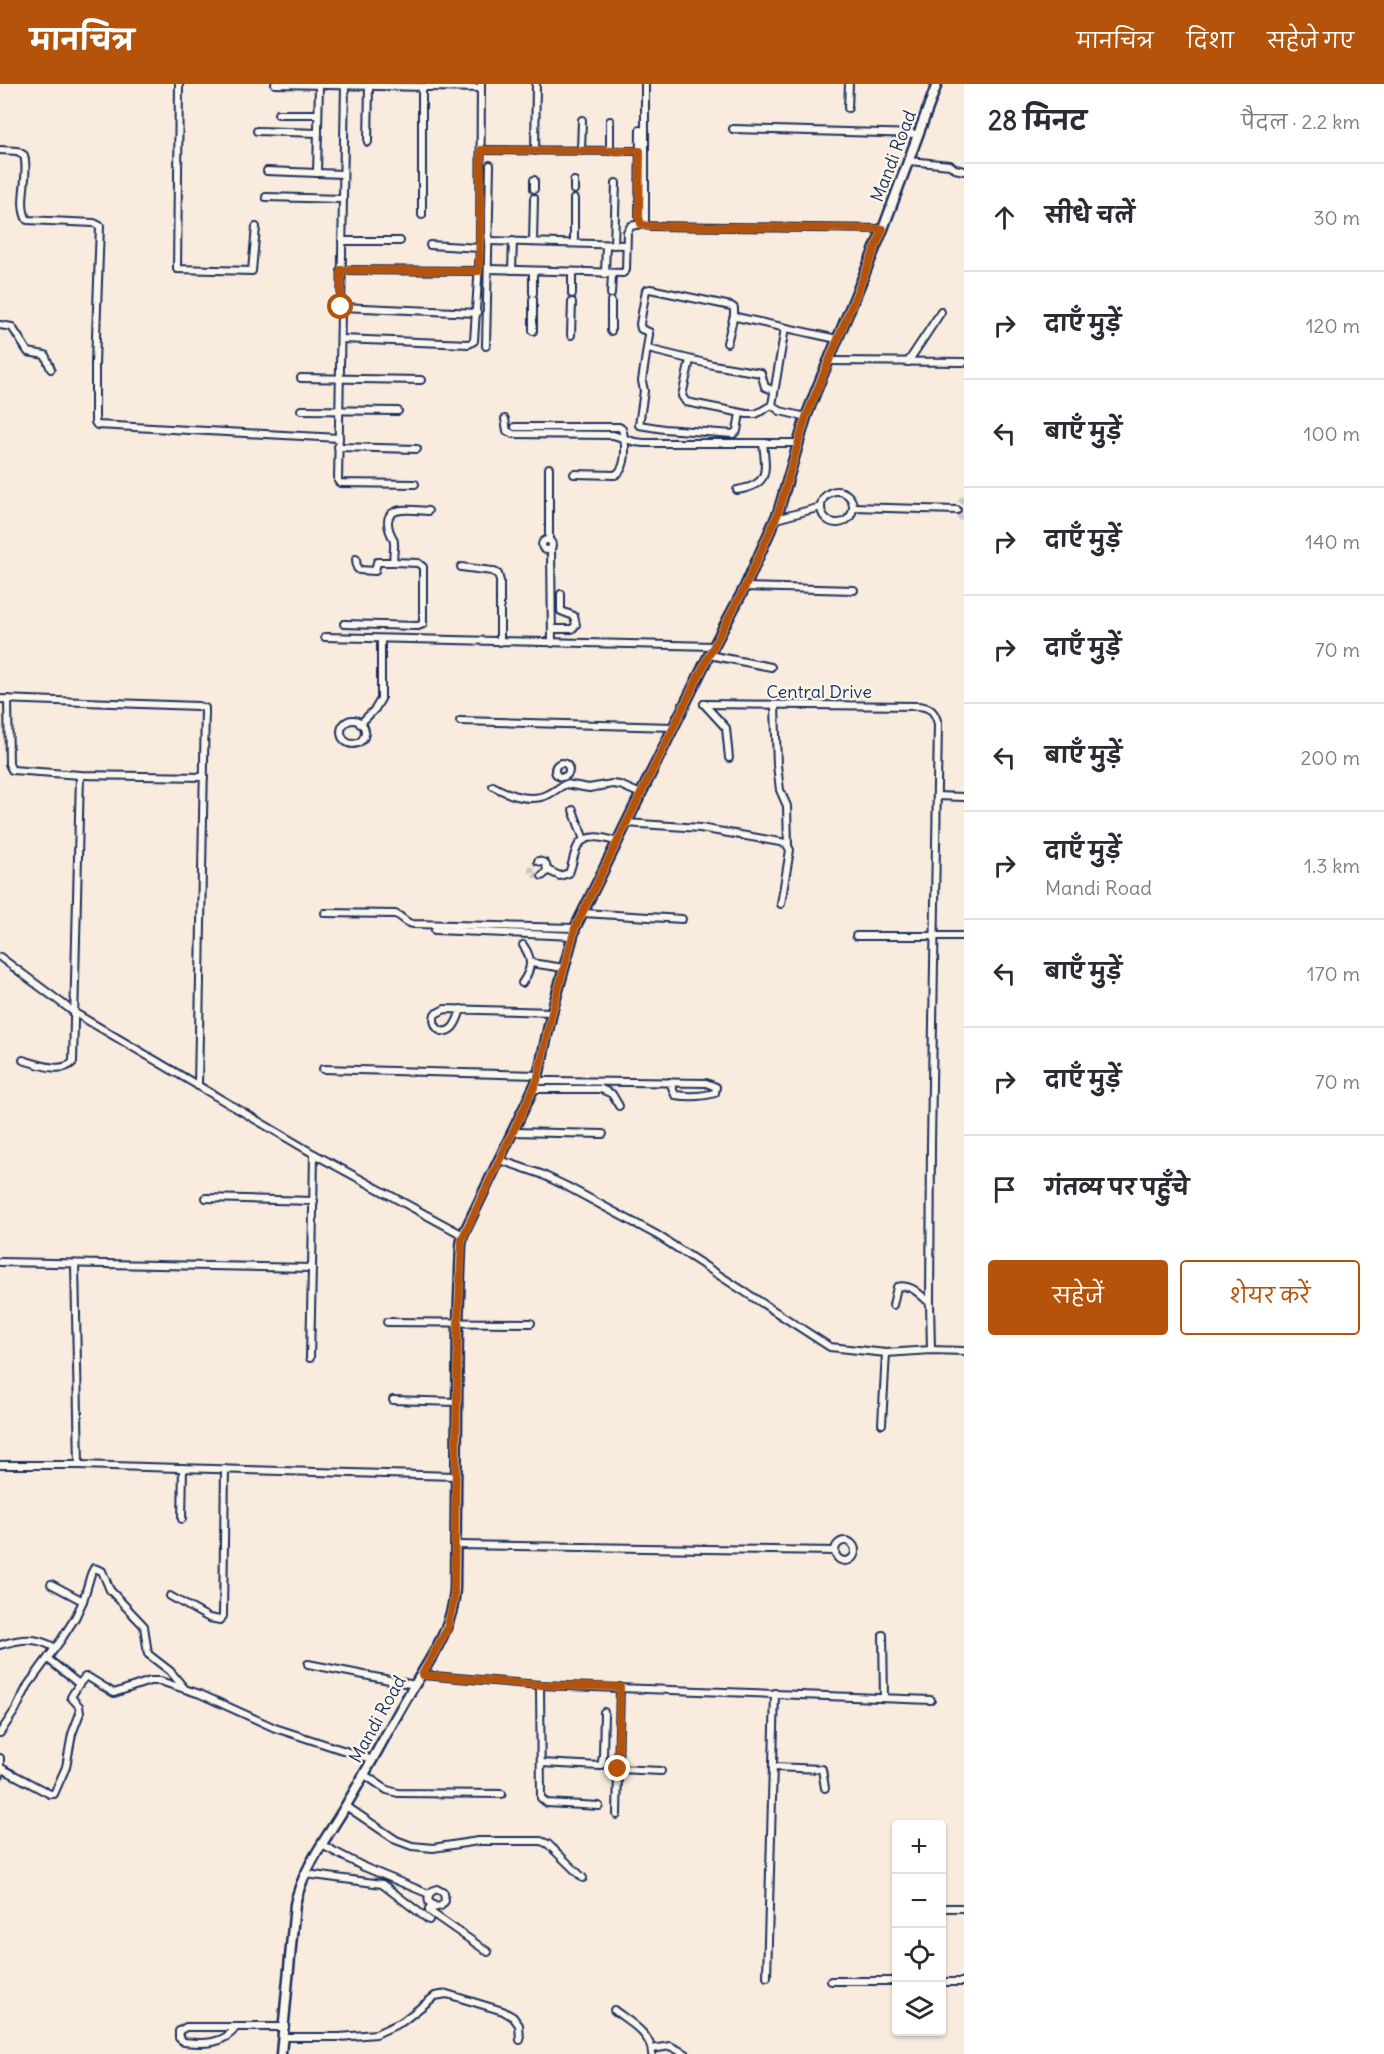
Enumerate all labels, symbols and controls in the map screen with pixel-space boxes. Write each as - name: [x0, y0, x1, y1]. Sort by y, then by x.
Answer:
- text: मानचित्र: [30, 22, 134, 58]
- text: मानचित्र: [1076, 27, 1154, 54]
- text: दिशा: [1187, 27, 1234, 54]
- text: सहेजे गए: [1267, 27, 1354, 54]
- text: 28 मिनट: [988, 104, 1087, 137]
- street label: Mandi Road: [865, 107, 921, 205]
- text: पैदल · 2.2 km: [1241, 109, 1360, 134]
- icon: ahead: [988, 201, 1021, 234]
- text: सीधे चलें: [1045, 201, 1135, 229]
- text: 30 m: [1313, 205, 1360, 230]
- route start: [327, 293, 353, 319]
- icon: right: [988, 309, 1021, 342]
- text: दाएँ मुड़ें: [1045, 309, 1121, 337]
- text: 120 m: [1306, 313, 1360, 338]
- icon: left: [988, 417, 1021, 450]
- text: बाएँ मुड़ें: [1045, 417, 1122, 445]
- text: 100 m: [1303, 421, 1360, 446]
- icon: right: [988, 525, 1021, 558]
- text: दाएँ मुड़ें: [1045, 525, 1121, 553]
- text: 140 m: [1305, 529, 1360, 554]
- icon: right: [988, 633, 1021, 666]
- text: दाएँ मुड़ें: [1045, 633, 1121, 661]
- text: 70 m: [1315, 637, 1360, 662]
- street label: Central Drive: [766, 680, 872, 703]
- icon: left: [988, 741, 1021, 774]
- text: बाएँ मुड़ें: [1045, 741, 1122, 769]
- text: 200 m: [1300, 745, 1360, 770]
- text: दाएँ मुड़ें: [1045, 836, 1121, 864]
- icon: right: [988, 849, 1021, 882]
- text: 1.3 km: [1304, 853, 1360, 878]
- text: Mandi Road: [1045, 875, 1152, 900]
- icon: left: [988, 957, 1021, 990]
- text: बाएँ मुड़ें: [1045, 957, 1122, 985]
- text: 170 m: [1307, 961, 1360, 986]
- icon: right: [988, 1065, 1021, 1098]
- text: दाएँ मुड़ें: [1045, 1065, 1121, 1093]
- text: 70 m: [1315, 1069, 1360, 1094]
- icon: arrive: [988, 1173, 1021, 1206]
- text: गंतव्य पर पहुँचे: [1045, 1173, 1189, 1201]
- button: सहेजें: [988, 1260, 1168, 1335]
- button: शेयर करें: [1180, 1260, 1360, 1335]
- street label: Mandi Road: [344, 1671, 411, 1767]
- route end: [604, 1755, 630, 1781]
- map controls: [892, 1820, 946, 2036]
- button: +: [892, 1820, 946, 1874]
- button: −: [892, 1874, 946, 1928]
- button: locate: [892, 1928, 946, 1982]
- button: layers: [892, 1982, 946, 2036]

